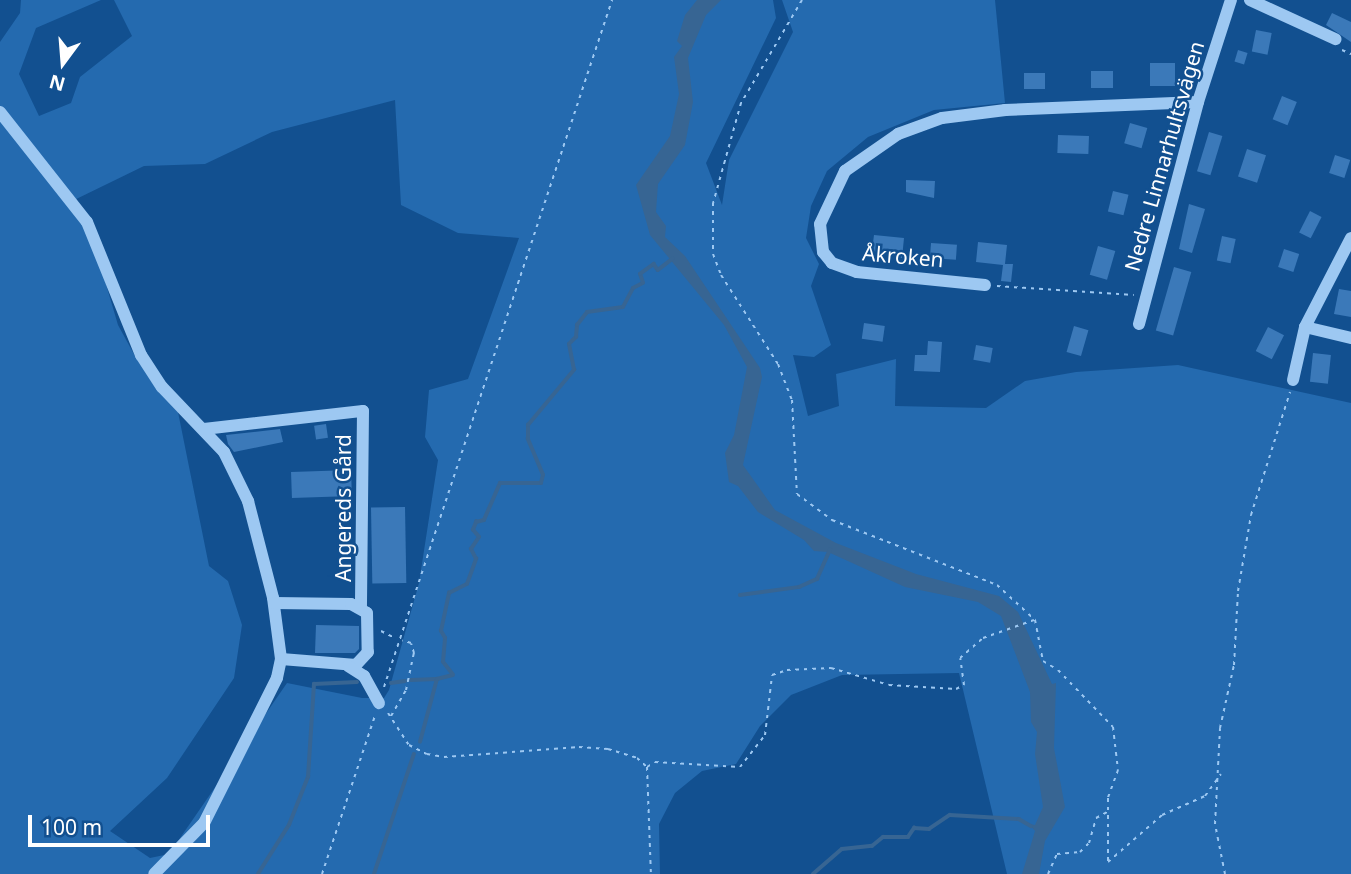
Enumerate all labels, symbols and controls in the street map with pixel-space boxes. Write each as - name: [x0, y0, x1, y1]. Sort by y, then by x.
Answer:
- north arrow: [28, 28, 98, 98]
- street label: Nedre Linnarhultsvägen: [1119, 38, 1209, 274]
- text: N: [46, 69, 68, 98]
- street label: Åkroken: [861, 240, 945, 272]
- street label: Angereds Gård: [330, 434, 356, 582]
- scale bar: [32, 800, 214, 844]
- text: 100 m: [41, 813, 102, 841]

